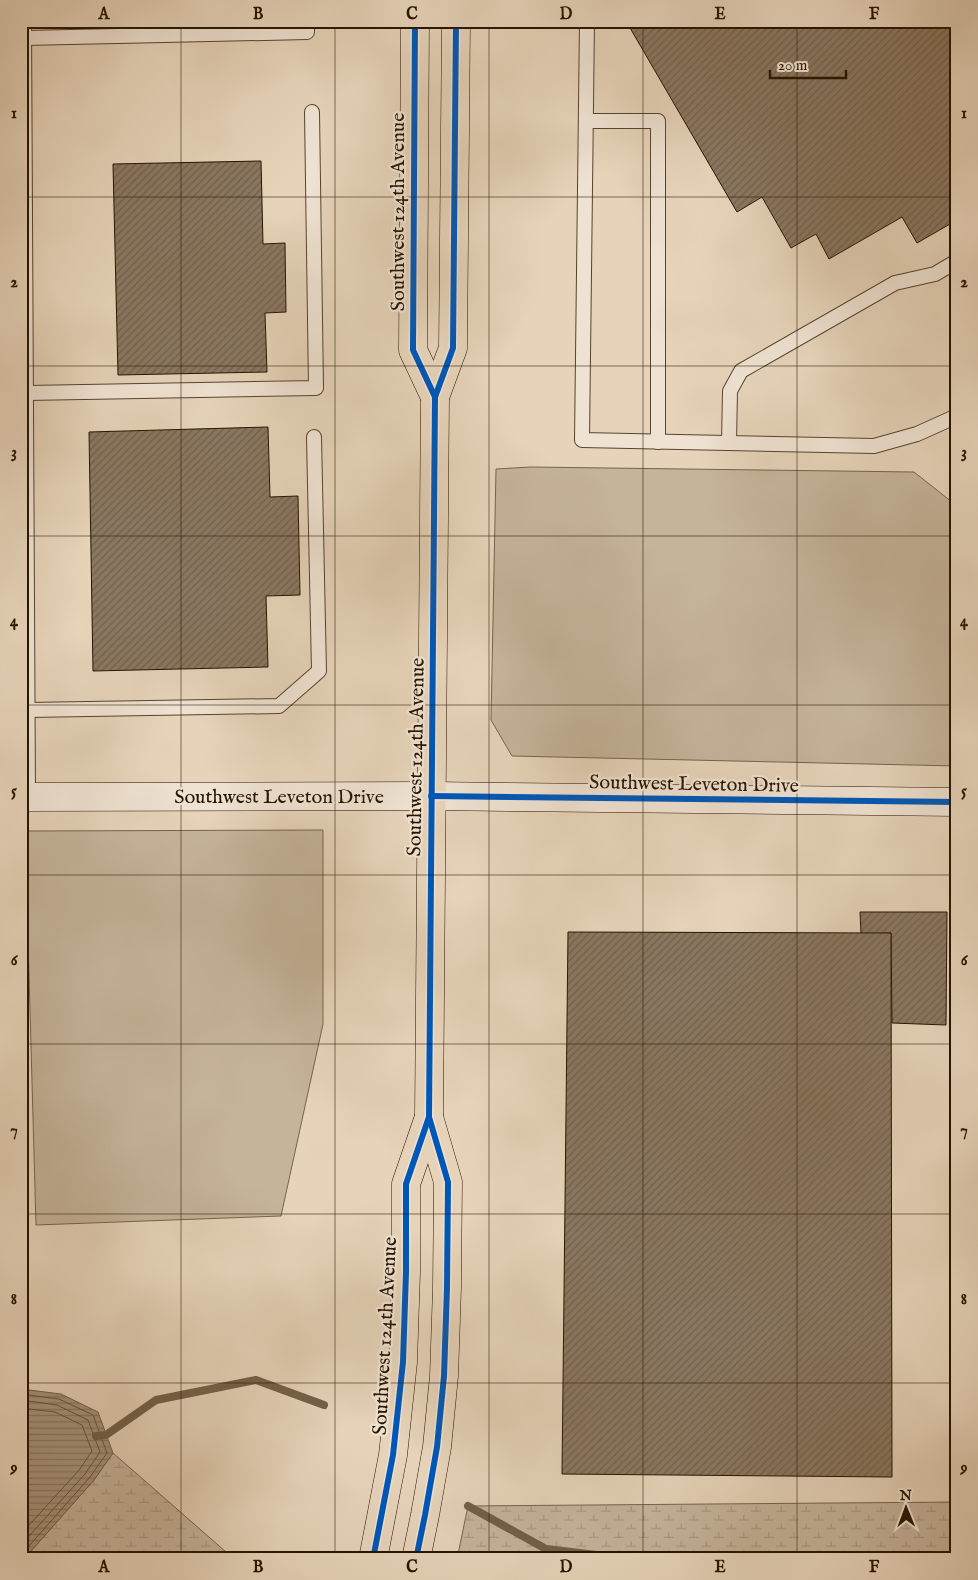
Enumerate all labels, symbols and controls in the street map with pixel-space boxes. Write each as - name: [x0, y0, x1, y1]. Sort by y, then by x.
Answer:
- text: A: [98, 5, 111, 25]
- text: B: [253, 5, 264, 25]
- text: C: [406, 5, 418, 25]
- text: D: [560, 5, 573, 25]
- text: E: [714, 5, 726, 25]
- text: F: [869, 5, 880, 25]
- scale bar: [770, 48, 847, 80]
- text: 20 m: [778, 56, 808, 75]
- text: 1: [11, 104, 17, 124]
- text: 1: [961, 104, 967, 124]
- street label: Southwest 124th Avenue: [386, 113, 411, 311]
- text: 2: [10, 273, 18, 293]
- text: 2: [960, 273, 968, 293]
- text: 3: [11, 443, 17, 463]
- text: 3: [961, 443, 967, 463]
- text: 4: [10, 612, 19, 632]
- text: 4: [960, 612, 969, 632]
- street label: Southwest 124th Avenue: [402, 657, 431, 857]
- street label: Southwest Leveton Drive: [589, 770, 799, 799]
- text: 5: [11, 782, 17, 802]
- text: 5: [961, 782, 967, 802]
- street label: Southwest Leveton Drive: [174, 785, 384, 810]
- text: 6: [11, 951, 19, 971]
- text: 6: [961, 951, 969, 971]
- text: 7: [10, 1121, 18, 1141]
- text: 7: [960, 1121, 968, 1141]
- street label: Southwest 124th Avenue: [368, 1236, 403, 1436]
- text: 8: [11, 1290, 17, 1310]
- text: 8: [961, 1290, 967, 1310]
- text: 9: [10, 1459, 18, 1479]
- text: 9: [960, 1459, 968, 1479]
- north arrow: [880, 1482, 930, 1532]
- text: N: [899, 1487, 912, 1505]
- text: A: [98, 1558, 111, 1578]
- text: B: [253, 1558, 264, 1578]
- text: C: [406, 1558, 418, 1578]
- text: D: [560, 1558, 573, 1578]
- text: E: [714, 1558, 726, 1578]
- text: F: [869, 1558, 880, 1578]

